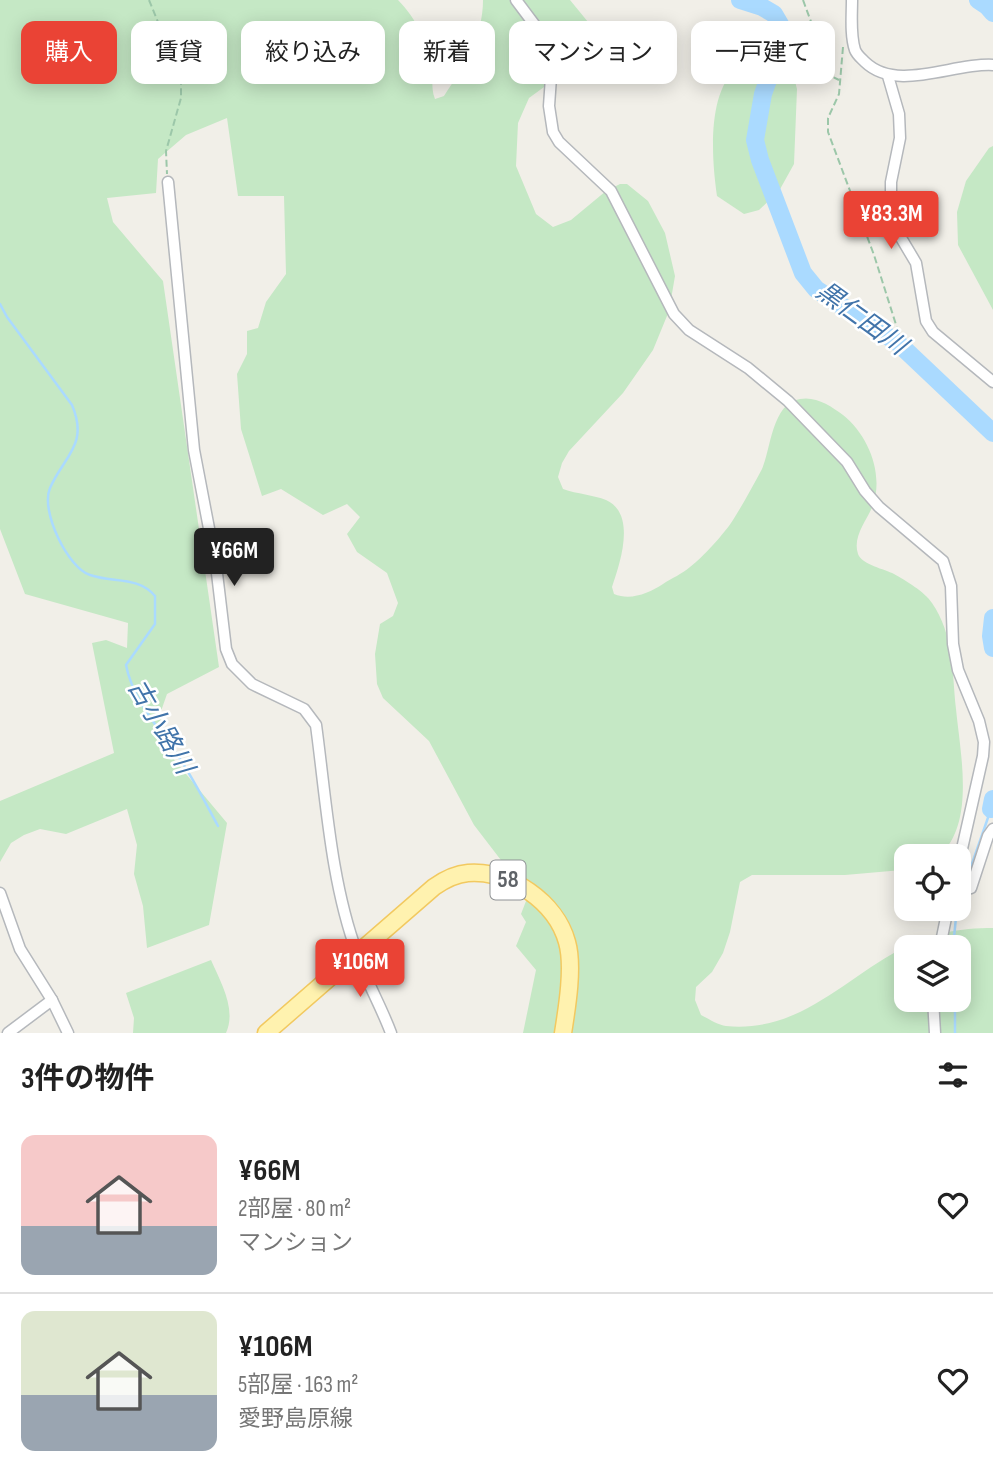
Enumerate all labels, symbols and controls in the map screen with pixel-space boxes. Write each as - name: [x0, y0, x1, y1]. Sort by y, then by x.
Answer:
- chip: 購入: [21, 21, 117, 84]
- chip: 賃貸: [131, 21, 227, 84]
- chip: 絞り込み: [241, 21, 385, 84]
- chip: 新着: [399, 21, 495, 84]
- chip: マンション: [509, 21, 677, 84]
- chip: 一戸建て: [691, 21, 835, 84]
- pin: ¥83.3M: [834, 191, 948, 251]
- text: ¥83.3M: [859, 200, 923, 228]
- water label: 黒仁田川: [810, 276, 915, 364]
- pin: ¥66M: [193, 528, 275, 588]
- text: ¥66M: [210, 537, 258, 565]
- water label: 古小路川: [121, 674, 201, 782]
- map controls: [894, 844, 971, 1012]
- button: locate: [894, 844, 971, 921]
- road number: 58: [490, 860, 526, 900]
- button: layers: [894, 935, 971, 1012]
- pin: ¥106M: [311, 940, 409, 999]
- text: ¥106M: [331, 948, 389, 976]
- icon: filters: [934, 1056, 972, 1094]
- text: 3件の物件: [21, 1061, 154, 1097]
- text: ¥66M: [238, 1153, 301, 1189]
- icon: home: [77, 1163, 161, 1247]
- icon: heart: [934, 1186, 972, 1224]
- text: 2部屋 · 80 m²: [238, 1195, 351, 1223]
- text: マンション: [238, 1229, 353, 1257]
- text: ¥106M: [238, 1329, 313, 1365]
- icon: home: [77, 1339, 161, 1423]
- icon: heart: [934, 1362, 972, 1400]
- text: 5部屋 · 163 m²: [238, 1371, 358, 1399]
- text: 愛野島原線: [238, 1405, 353, 1433]

